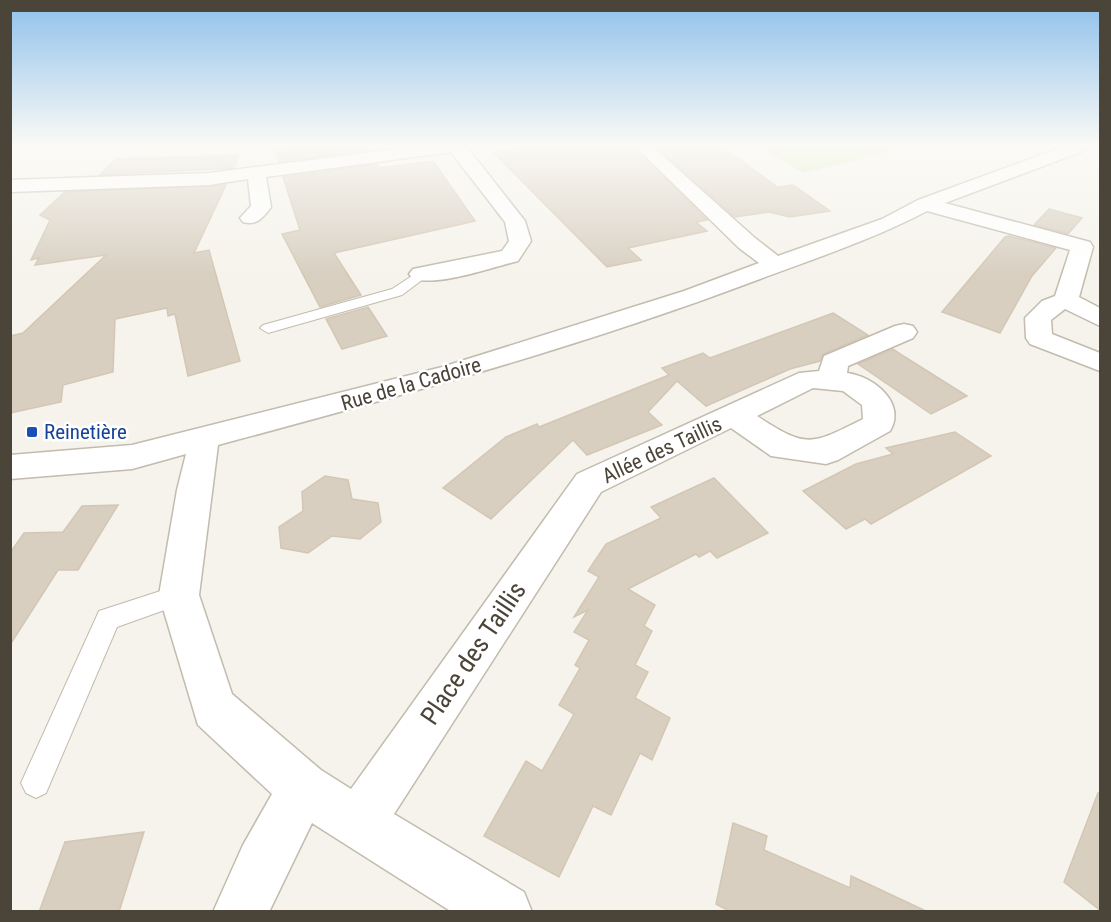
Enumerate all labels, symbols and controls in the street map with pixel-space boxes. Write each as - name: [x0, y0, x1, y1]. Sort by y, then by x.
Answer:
- street label: Rue de la Cadoire: [338, 353, 484, 415]
- street label: Allée des Taillis: [598, 412, 726, 488]
- place label: Reinetière: [44, 420, 127, 444]
- marker: Reinetière: [25, 425, 39, 439]
- street label: Place des Taillis: [414, 576, 532, 730]

